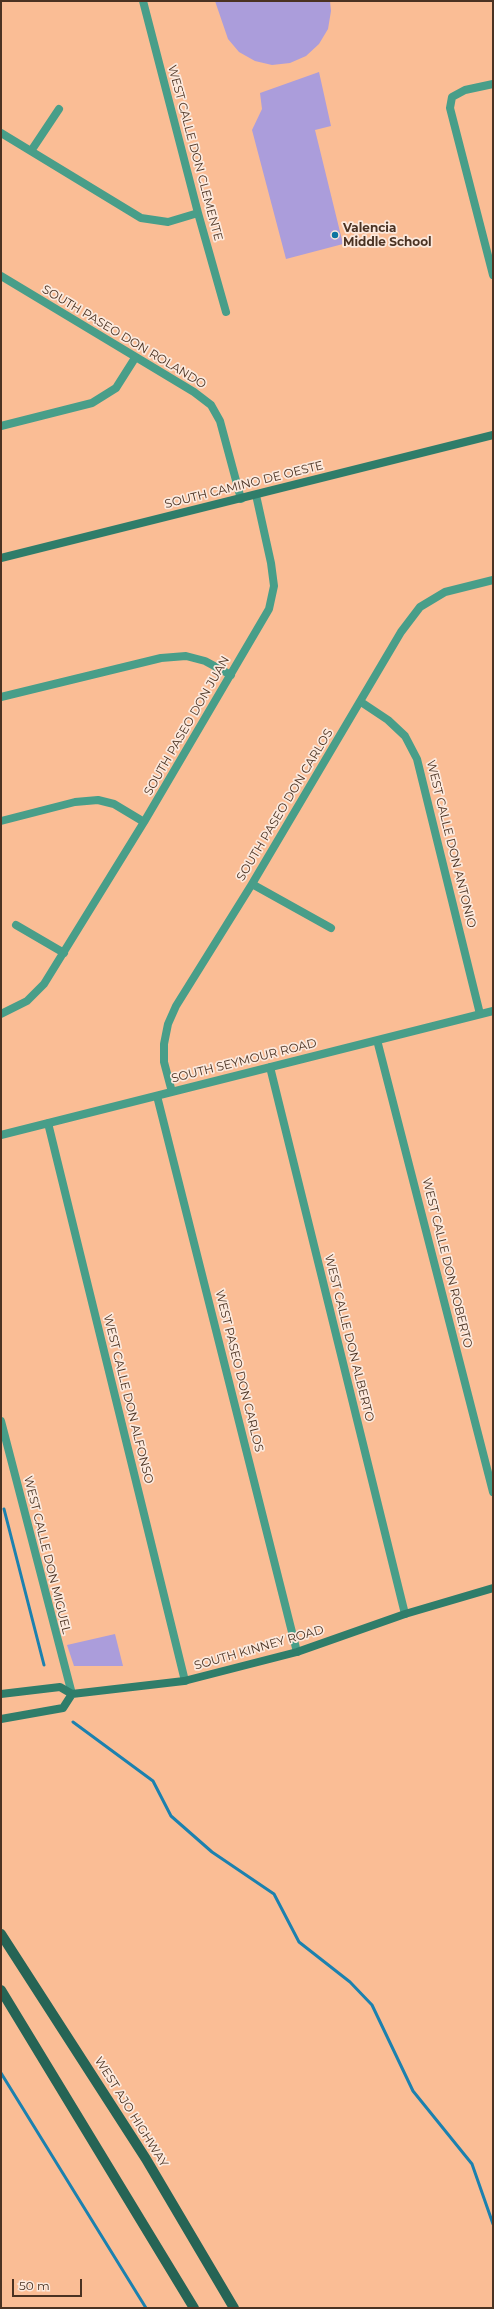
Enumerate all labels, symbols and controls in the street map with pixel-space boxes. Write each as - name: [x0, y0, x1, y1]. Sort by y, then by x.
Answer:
- street label: WEST CALLE DON CLEMENTE: [165, 64, 225, 242]
- place label: Valencia Middle School: [343, 221, 432, 249]
- marker: Valencia Middle School: [330, 230, 340, 240]
- street label: SOUTH PASEO DON ROLANDO: [39, 282, 209, 392]
- street label: SOUTH CAMINO DE OESTE: [163, 458, 325, 512]
- street label: SOUTH PASEO DON JUAN: [141, 654, 233, 798]
- street label: SOUTH PASEO DON CARLOS: [234, 726, 336, 884]
- street label: WEST CALLE DON ANTONIO: [423, 759, 479, 929]
- street label: SOUTH SEYMOUR ROAD: [170, 1036, 318, 1086]
- street label: WEST CALLE DON ROBERTO: [419, 1176, 475, 1350]
- street label: WEST CALLE DON ALBERTO: [321, 1253, 377, 1423]
- street label: WEST PASEO DON CARLOS: [212, 1288, 266, 1454]
- street label: WEST CALLE DON ALFONSO: [100, 1313, 156, 1485]
- street label: WEST CALLE DON MIGUEL: [20, 1474, 74, 1636]
- street label: SOUTH KINNEY ROAD: [193, 1623, 325, 1673]
- street label: WEST AJO HIGHWAY: [91, 2054, 171, 2170]
- scale bar: [14, 2271, 84, 2297]
- text: 50 m: [19, 2278, 50, 2293]

